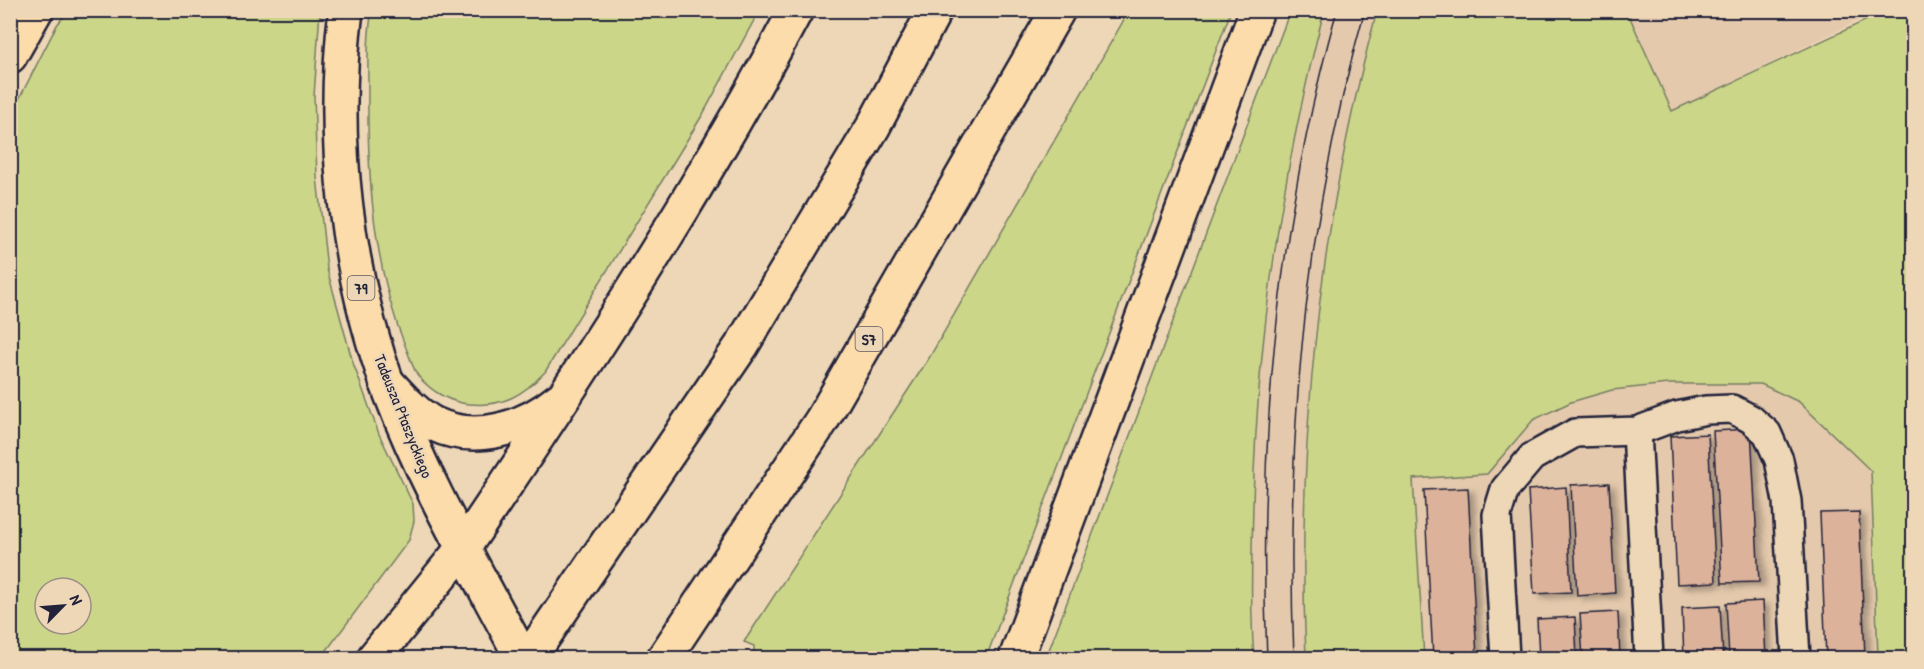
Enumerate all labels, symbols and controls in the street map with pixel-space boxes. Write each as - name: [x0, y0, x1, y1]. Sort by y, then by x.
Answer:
- road number: 79: [348, 276, 374, 300]
- road number: S7: [856, 327, 882, 351]
- street label: Tadeusza Ptaszyckiego: [369, 351, 439, 482]
- north arrow: [33, 576, 93, 636]
- text: N: [65, 591, 89, 609]

